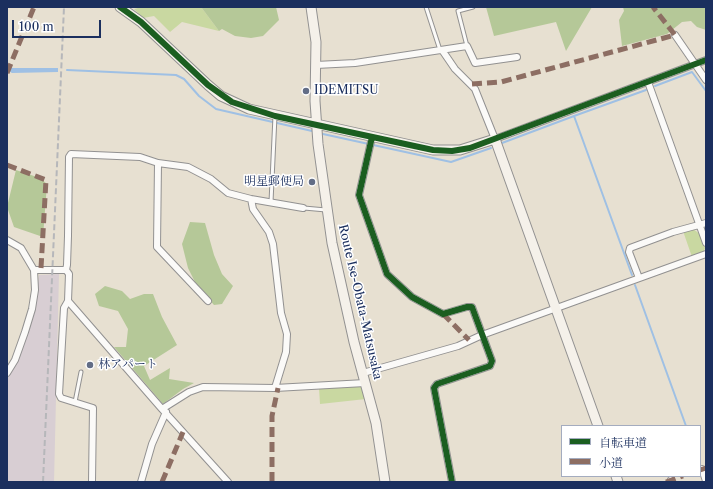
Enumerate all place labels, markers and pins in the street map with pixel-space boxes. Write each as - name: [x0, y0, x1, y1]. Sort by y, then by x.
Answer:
- place label: IDEMITSU: [314, 84, 378, 98]
- marker: IDEMITSU: [301, 86, 311, 96]
- place label: 明星郵便局: [244, 175, 304, 189]
- marker: 明星郵便局: [307, 177, 317, 187]
- place label: 林アパート: [98, 358, 158, 372]
- marker: 林アパート: [85, 360, 95, 370]

